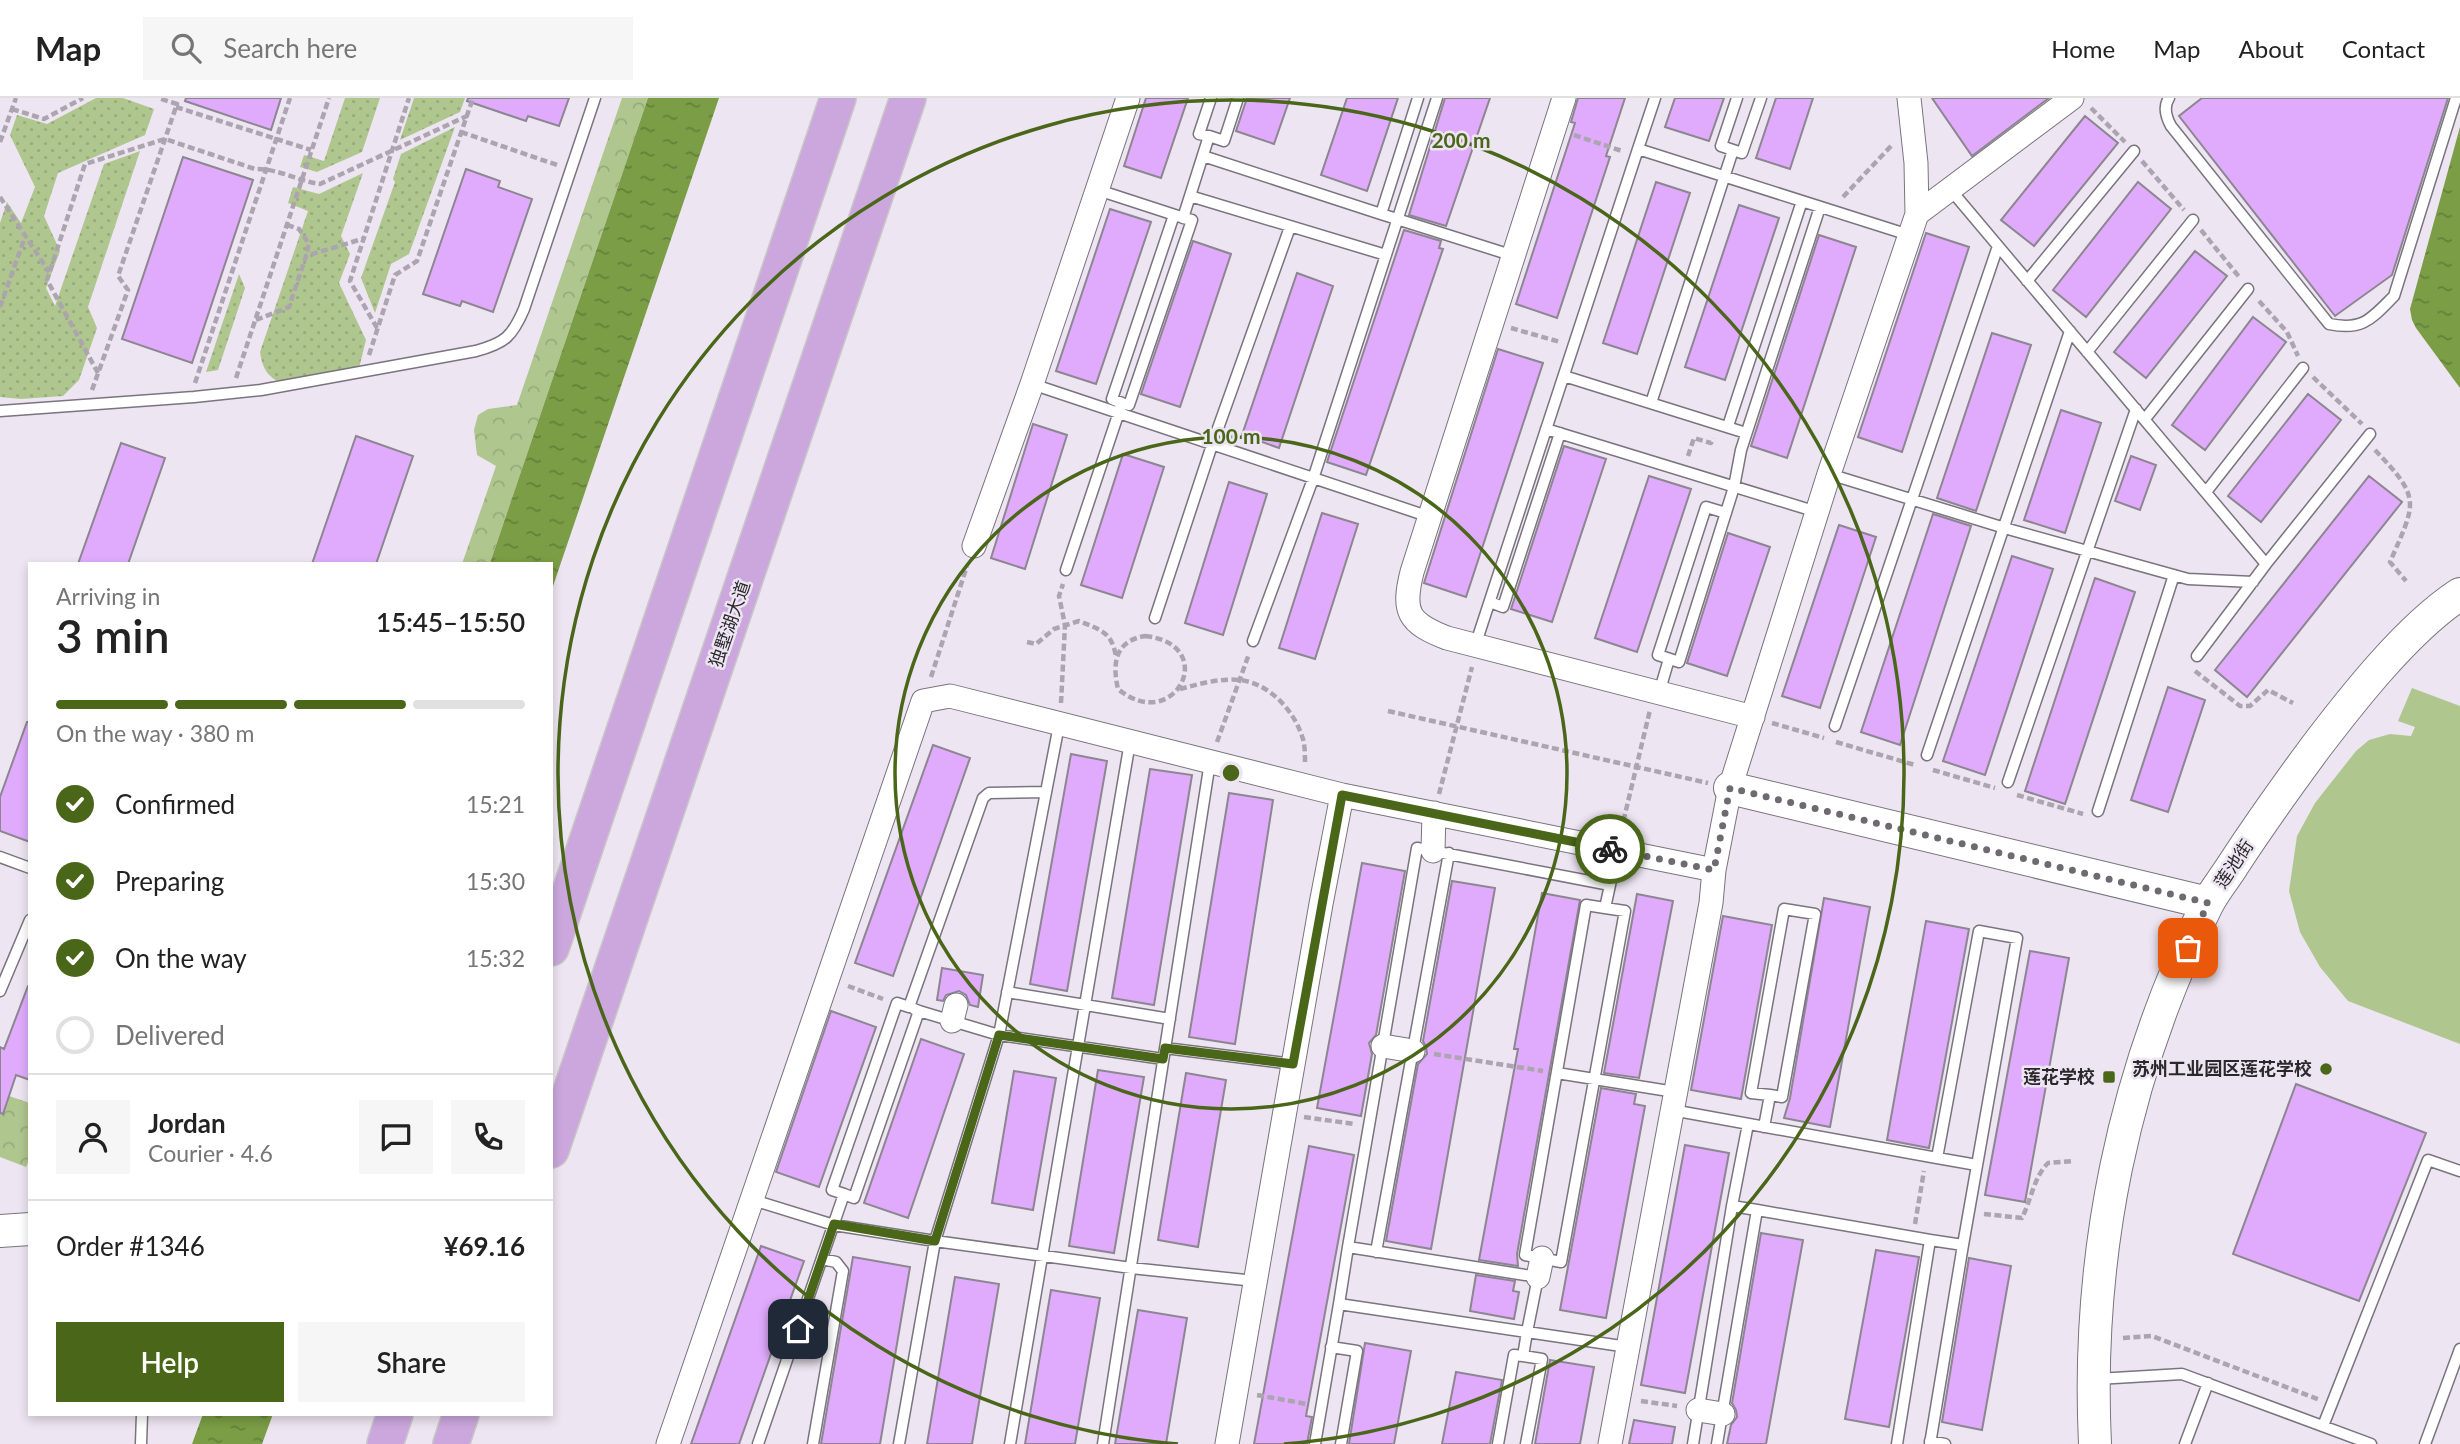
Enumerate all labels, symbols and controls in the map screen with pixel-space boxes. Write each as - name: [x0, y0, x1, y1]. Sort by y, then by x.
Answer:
- search box: [143, 17, 633, 80]
- text: Map: [35, 28, 101, 68]
- icon: search: [167, 29, 205, 67]
- text: Search here: [223, 32, 357, 64]
- text: Home: [2051, 34, 2115, 63]
- text: Map: [2153, 34, 2201, 63]
- text: About: [2239, 34, 2304, 63]
- text: Contact: [2342, 34, 2425, 63]
- text: 200 m: [1431, 127, 1491, 152]
- text: 100 m: [1201, 423, 1261, 448]
- street label: 独墅湖大道: [704, 578, 754, 670]
- text: Arriving in: [56, 582, 160, 610]
- text: 15:45–15:50: [376, 606, 525, 638]
- text: 3 min: [56, 608, 170, 663]
- text: On the way · 380 m: [56, 719, 255, 747]
- centre of rings: [1219, 761, 1243, 785]
- icon: check: [56, 785, 94, 823]
- text: Confirmed: [115, 788, 235, 820]
- text: 15:21: [466, 790, 525, 818]
- courier: [1575, 814, 1645, 884]
- icon: bike: [1591, 830, 1629, 868]
- street label: 莲池街: [2209, 835, 2257, 892]
- icon: check: [56, 862, 94, 900]
- text: Preparing: [115, 865, 224, 897]
- text: 15:30: [466, 867, 525, 895]
- pin: [2158, 918, 2218, 978]
- icon: bag: [2169, 929, 2207, 967]
- icon: check: [56, 939, 94, 977]
- text: On the way: [115, 942, 247, 974]
- text: 15:32: [466, 944, 525, 972]
- text: Delivered: [115, 1019, 225, 1051]
- place label: 苏州工业园区莲花学校: [2132, 1057, 2312, 1079]
- marker: 苏州工业园区莲花学校: [2318, 1061, 2334, 1077]
- place label: 莲花学校: [2023, 1065, 2095, 1087]
- marker: 莲花学校: [2101, 1069, 2117, 1085]
- button: person: [56, 1100, 130, 1174]
- button: chat: [359, 1100, 433, 1174]
- button: phone: [451, 1100, 525, 1174]
- text: Jordan: [148, 1107, 226, 1139]
- text: Courier · 4.6: [148, 1139, 273, 1167]
- text: Order #1346: [56, 1230, 205, 1262]
- text: ¥69.16: [443, 1230, 525, 1262]
- pin: [768, 1299, 828, 1359]
- icon: home: [779, 1310, 817, 1348]
- button: Help: [56, 1322, 284, 1402]
- button: Share: [298, 1322, 525, 1402]

